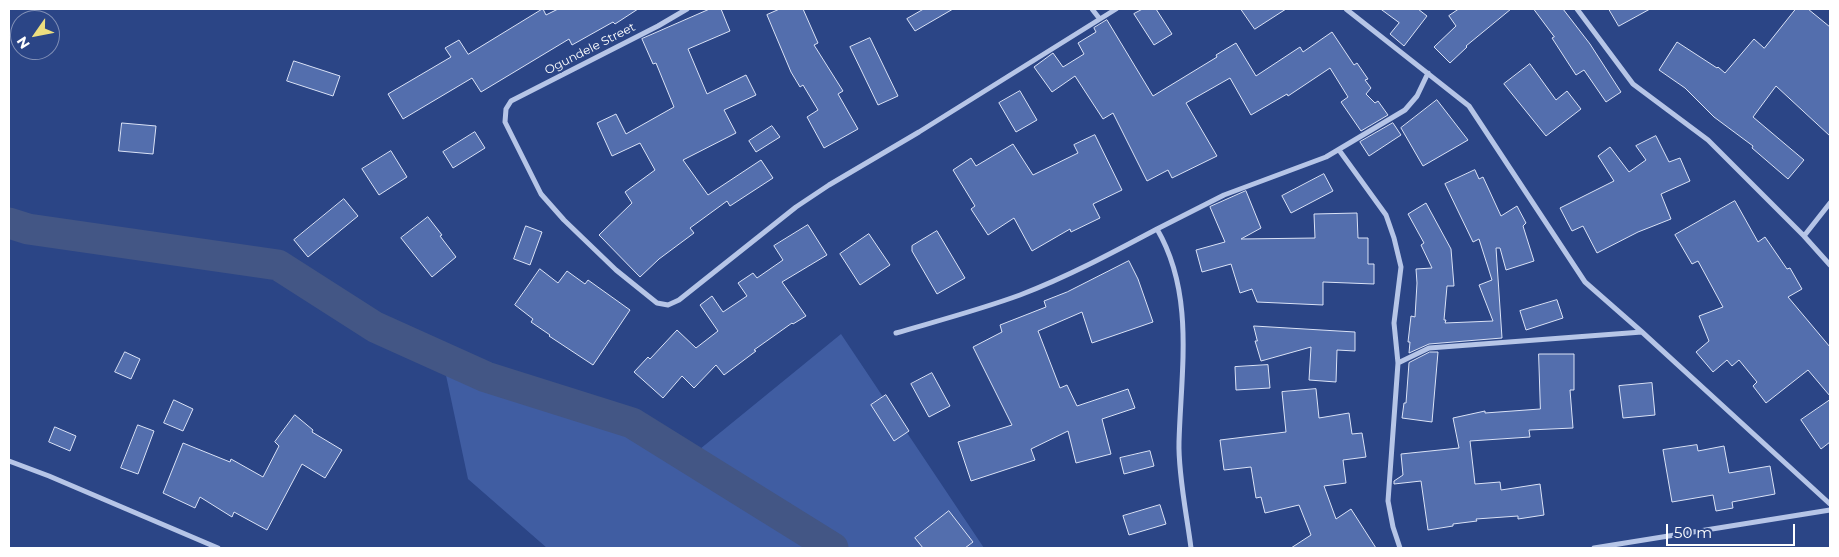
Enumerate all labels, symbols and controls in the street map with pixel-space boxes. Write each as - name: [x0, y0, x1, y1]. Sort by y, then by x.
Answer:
- north arrow: [10, 10, 60, 60]
- street label: Ogundele Street: [542, 20, 638, 78]
- text: N: [13, 33, 34, 52]
- scale bar: [1669, 514, 1798, 546]
- text: 50 m: [1674, 523, 1712, 542]

